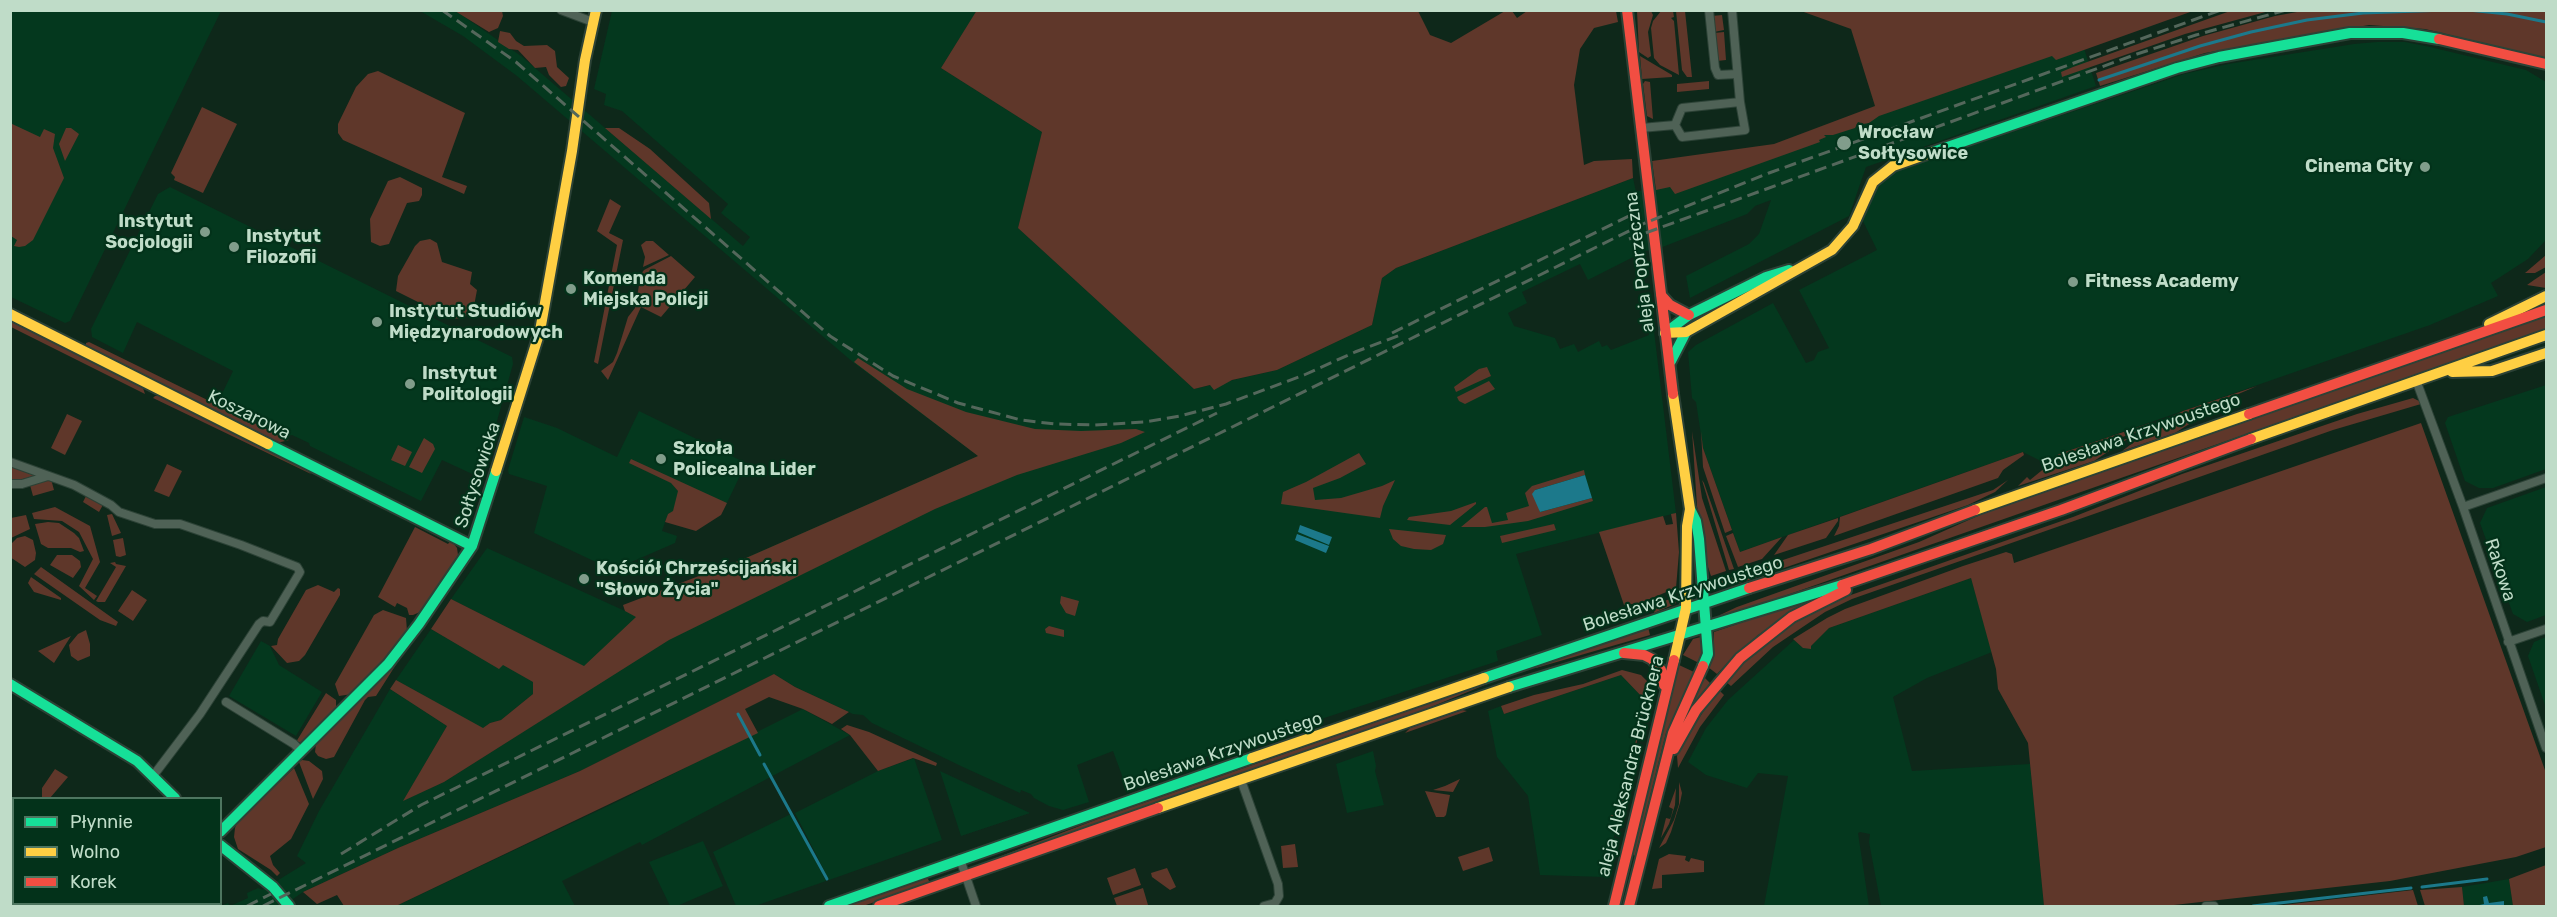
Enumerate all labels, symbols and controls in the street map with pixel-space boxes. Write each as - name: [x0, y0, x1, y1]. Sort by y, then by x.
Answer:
- place label: Wrocław Sołtysowice: [1858, 122, 1968, 164]
- marker: Wrocław Sołtysowice: [1835, 134, 1853, 152]
- place label: Cinema City: [2305, 156, 2413, 178]
- marker: Cinema City: [2418, 160, 2432, 174]
- street label: aleja Poprzeczna: [1621, 190, 1659, 334]
- place label: Instytut Socjologii: [105, 211, 193, 254]
- marker: Instytut Socjologii: [198, 225, 212, 239]
- place label: Instytut Filozofii: [246, 226, 321, 268]
- marker: Instytut Filozofii: [227, 240, 241, 254]
- place label: Komenda Miejska Policji: [583, 268, 709, 310]
- place label: Fitness Academy: [2085, 271, 2239, 293]
- marker: Fitness Academy: [2066, 275, 2080, 289]
- marker: Komenda Miejska Policji: [564, 282, 578, 296]
- place label: Instytut Studiów Międzynarodowych: [389, 301, 563, 344]
- marker: Instytut Studiów Międzynarodowych: [370, 315, 384, 329]
- place label: Instytut Politologii: [422, 363, 513, 406]
- marker: Instytut Politologii: [403, 377, 417, 391]
- street label: Koszarowa: [204, 386, 294, 444]
- street label: Bolesława Krzywoustego: [2039, 389, 2243, 477]
- street label: Sołtysowicka: [451, 419, 505, 531]
- place label: Szkoła Policealna Lider: [673, 438, 816, 480]
- marker: Szkoła Policealna Lider: [654, 452, 668, 466]
- street label: Rakowa: [2480, 536, 2520, 604]
- street label: Bolesława Krzywoustego: [1580, 551, 1786, 637]
- place label: Kościół Chrześcijański "Słowo Życia": [596, 558, 797, 600]
- marker: Kościół Chrześcijański "Słowo Życia": [577, 572, 591, 586]
- street label: aleja Aleksandra Brücknera: [1593, 653, 1669, 879]
- street label: Bolesława Krzywoustego: [1121, 708, 1325, 796]
- legend: [12, 797, 222, 905]
- text: Płynnie: [70, 811, 133, 833]
- text: Wolno: [70, 841, 120, 863]
- text: Korek: [70, 871, 117, 893]

